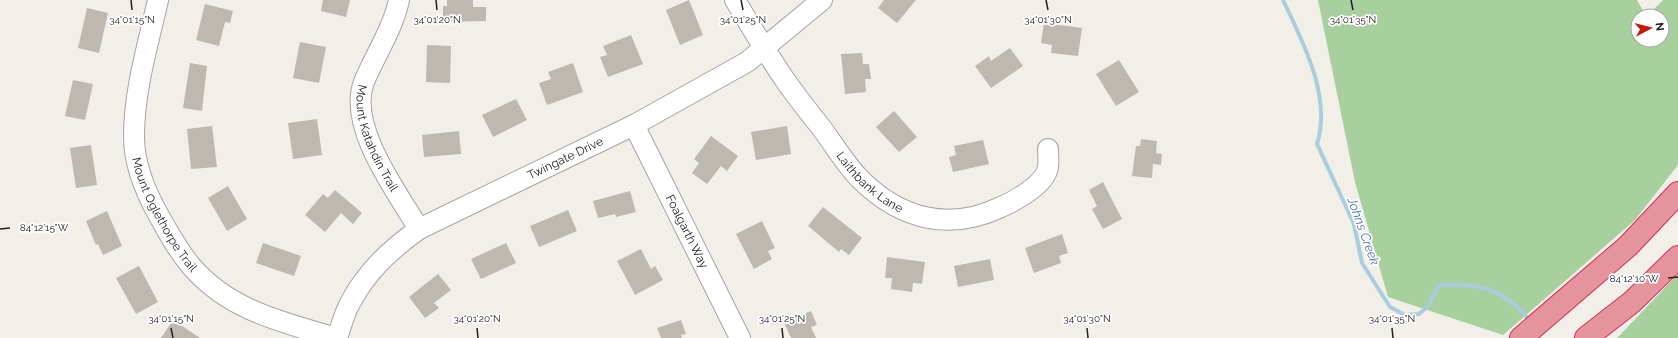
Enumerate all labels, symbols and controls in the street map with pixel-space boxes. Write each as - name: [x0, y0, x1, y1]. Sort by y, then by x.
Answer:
- north arrow: [1630, 8, 1670, 48]
- text: 34°01'15"N: [109, 14, 155, 25]
- text: 34°01'20"N: [413, 14, 461, 25]
- text: 34°01'25"N: [720, 14, 766, 25]
- text: 34°01'30"N: [1024, 14, 1072, 25]
- text: 34°01'35"N: [1330, 14, 1376, 25]
- text: N: [1652, 22, 1666, 32]
- street label: Mount Katahdin Trail: [353, 83, 401, 195]
- street label: Twingate Drive: [525, 134, 605, 182]
- street label: Laithbank Lane: [833, 149, 905, 216]
- street label: Mount Oglethorpe Trail: [129, 156, 200, 275]
- street label: Foalgarth Way: [663, 192, 711, 271]
- water label: Johns Creek: [1344, 194, 1383, 267]
- text: 84°12'15"W: [20, 222, 69, 233]
- text: 84°12'10"W: [1609, 273, 1659, 284]
- text: 34°01'15"N: [148, 313, 194, 324]
- text: 34°01'20"N: [453, 313, 501, 324]
- text: 34°01'25"N: [759, 313, 805, 324]
- text: 34°01'30"N: [1063, 313, 1111, 324]
- text: 34°01'35"N: [1369, 313, 1415, 324]

